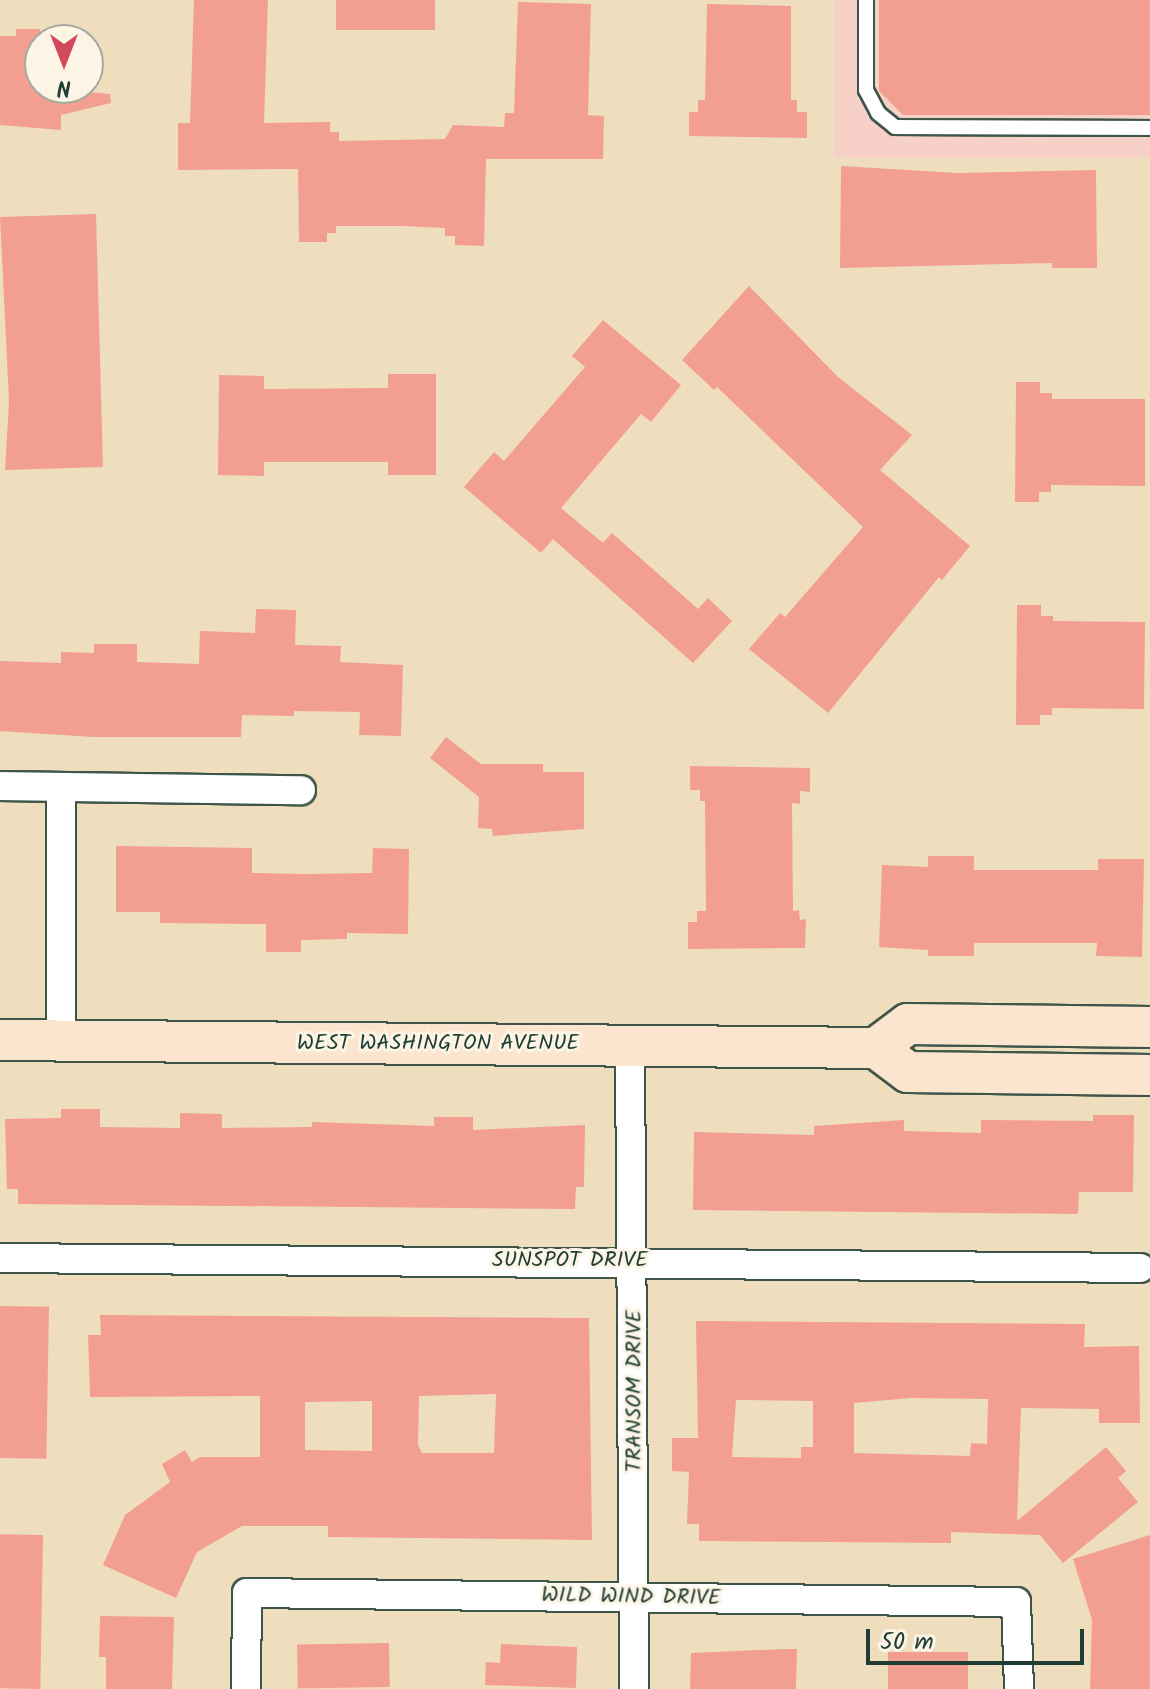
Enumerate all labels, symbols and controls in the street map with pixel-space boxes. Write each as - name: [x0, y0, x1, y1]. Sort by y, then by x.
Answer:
- north arrow: [24, 24, 104, 104]
- text: N: [57, 69, 71, 104]
- street label: WEST WASHINGTON AVENUE: [297, 1031, 579, 1057]
- street label: SUNSPOT DRIVE: [492, 1248, 648, 1274]
- street label: TRANSOM DRIVE: [622, 1310, 648, 1472]
- street label: WILD WIND DRIVE: [541, 1582, 721, 1612]
- scale bar: [870, 1613, 1088, 1663]
- text: 50 m: [880, 1623, 934, 1662]

